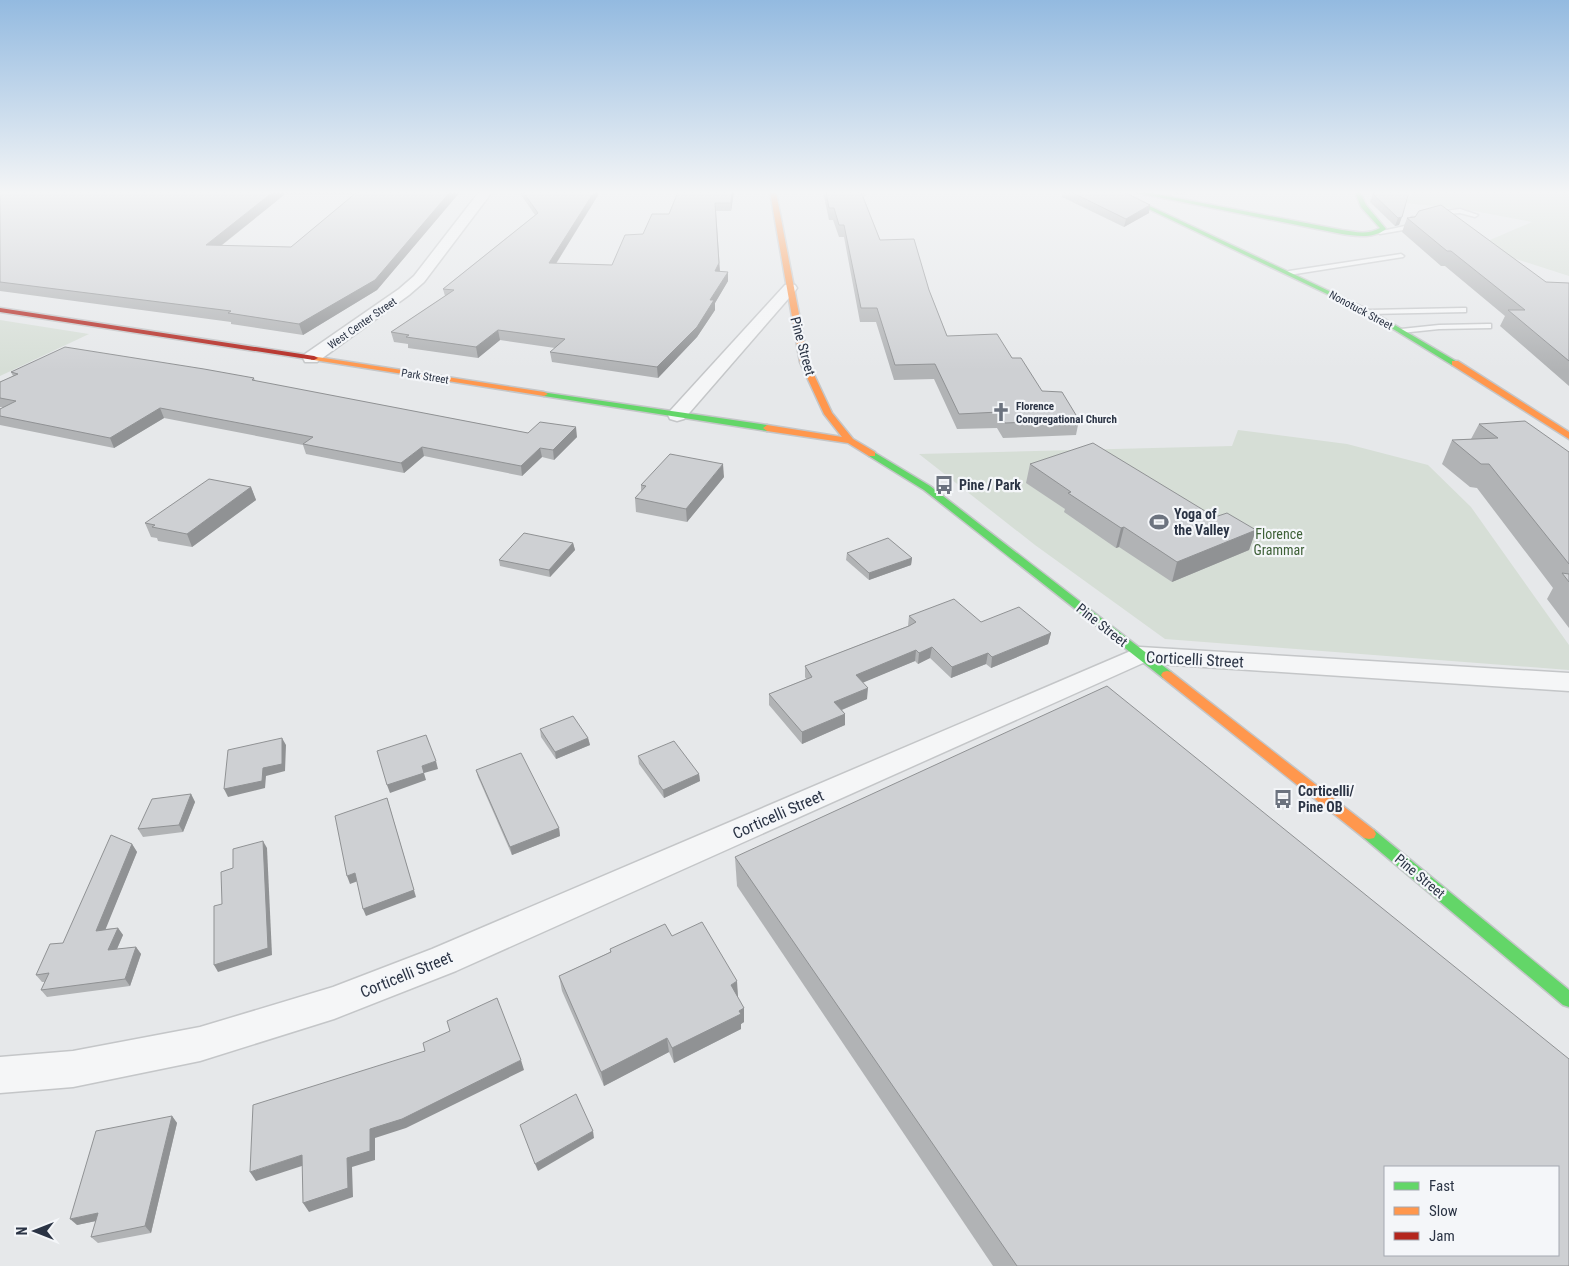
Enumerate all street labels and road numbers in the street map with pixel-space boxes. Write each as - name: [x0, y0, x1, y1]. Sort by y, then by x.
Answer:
- street label: Nonotuck Street: [1327, 288, 1395, 333]
- street label: West Center Street: [325, 295, 399, 352]
- street label: Pine Street: [787, 315, 819, 377]
- street label: Park Street: [400, 366, 450, 387]
- street label: Pine Street: [1073, 600, 1131, 650]
- street label: Corticelli Street: [1146, 647, 1245, 672]
- street label: Corticelli Street: [730, 786, 827, 843]
- street label: Pine Street: [1392, 850, 1448, 902]
- street label: Corticelli Street: [357, 947, 455, 1002]

